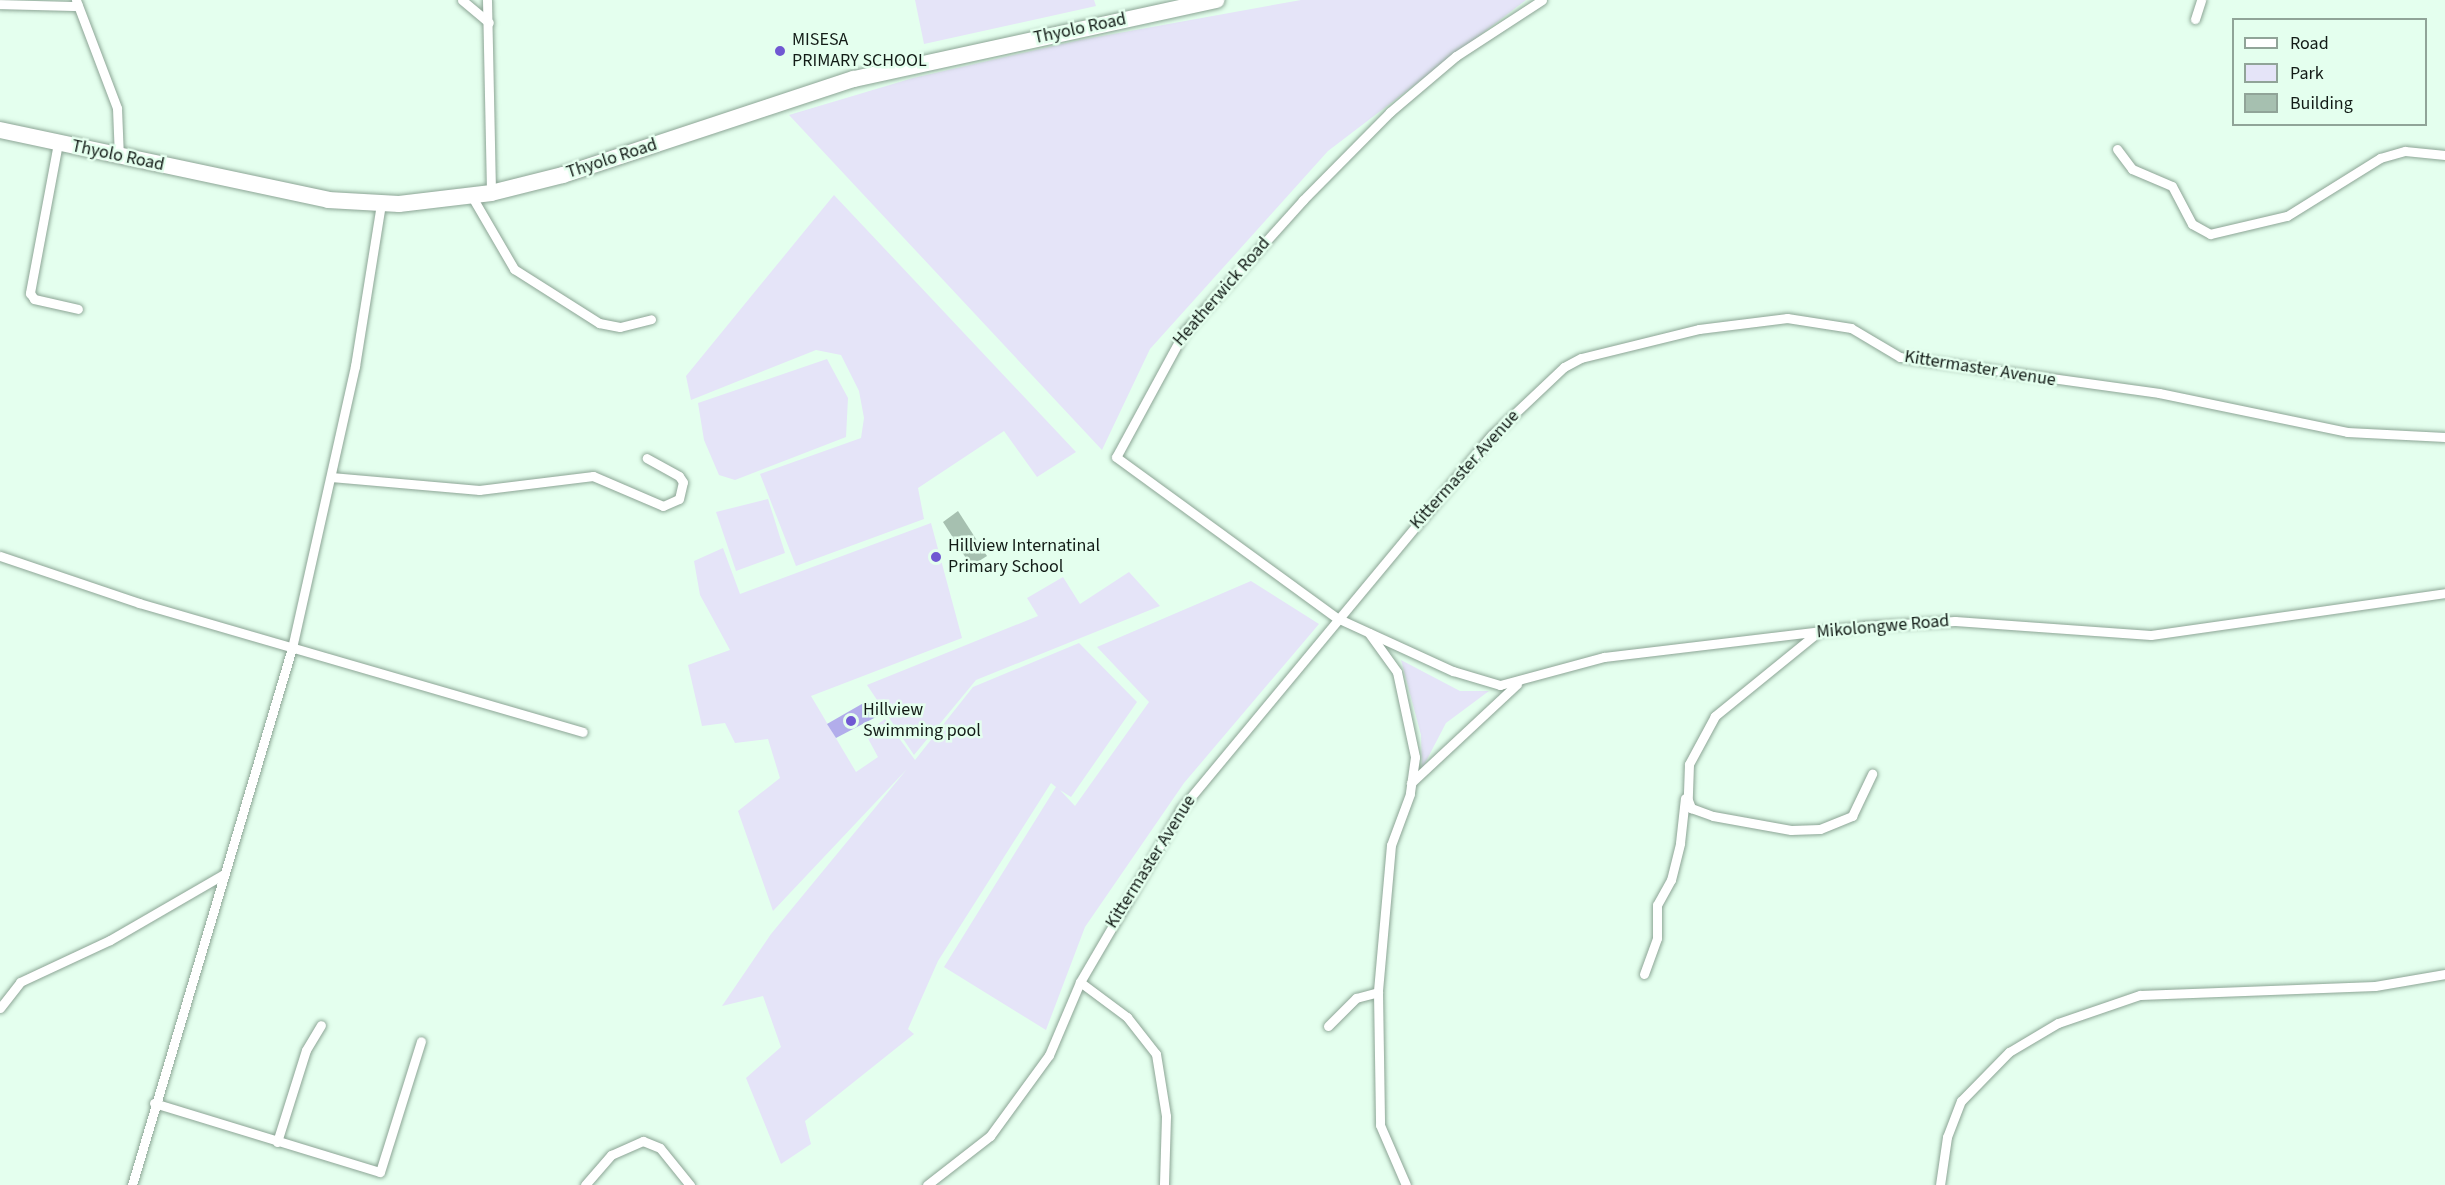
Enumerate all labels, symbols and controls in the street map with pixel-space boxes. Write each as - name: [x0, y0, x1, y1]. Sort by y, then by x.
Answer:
- street label: Thyolo Road: [1032, 9, 1128, 49]
- legend: [2232, 18, 2427, 126]
- place label: MISESA PRIMARY SCHOOL: [792, 30, 927, 72]
- text: Road: [2290, 31, 2329, 56]
- marker: MISESA PRIMARY SCHOOL: [773, 44, 787, 58]
- text: Park: [2290, 61, 2324, 86]
- text: Building: [2290, 91, 2353, 116]
- street label: Thyolo Road: [564, 134, 660, 184]
- street label: Thyolo Road: [70, 136, 166, 176]
- street label: Heatherwick Road: [1169, 233, 1275, 351]
- street label: Kittermaster Avenue: [1903, 346, 2057, 392]
- street label: Kittermaster Avenue: [1406, 406, 1524, 534]
- place label: Hillview Internatinal Primary School: [948, 536, 1100, 578]
- marker: Hillview Internatinal Primary School: [929, 550, 943, 564]
- street label: Mikolongwe Road: [1816, 610, 1950, 644]
- place label: Hillview Swimming pool: [863, 700, 981, 742]
- marker: Hillview Swimming pool: [844, 714, 858, 728]
- street label: Kittermaster Avenue: [1101, 791, 1201, 933]

